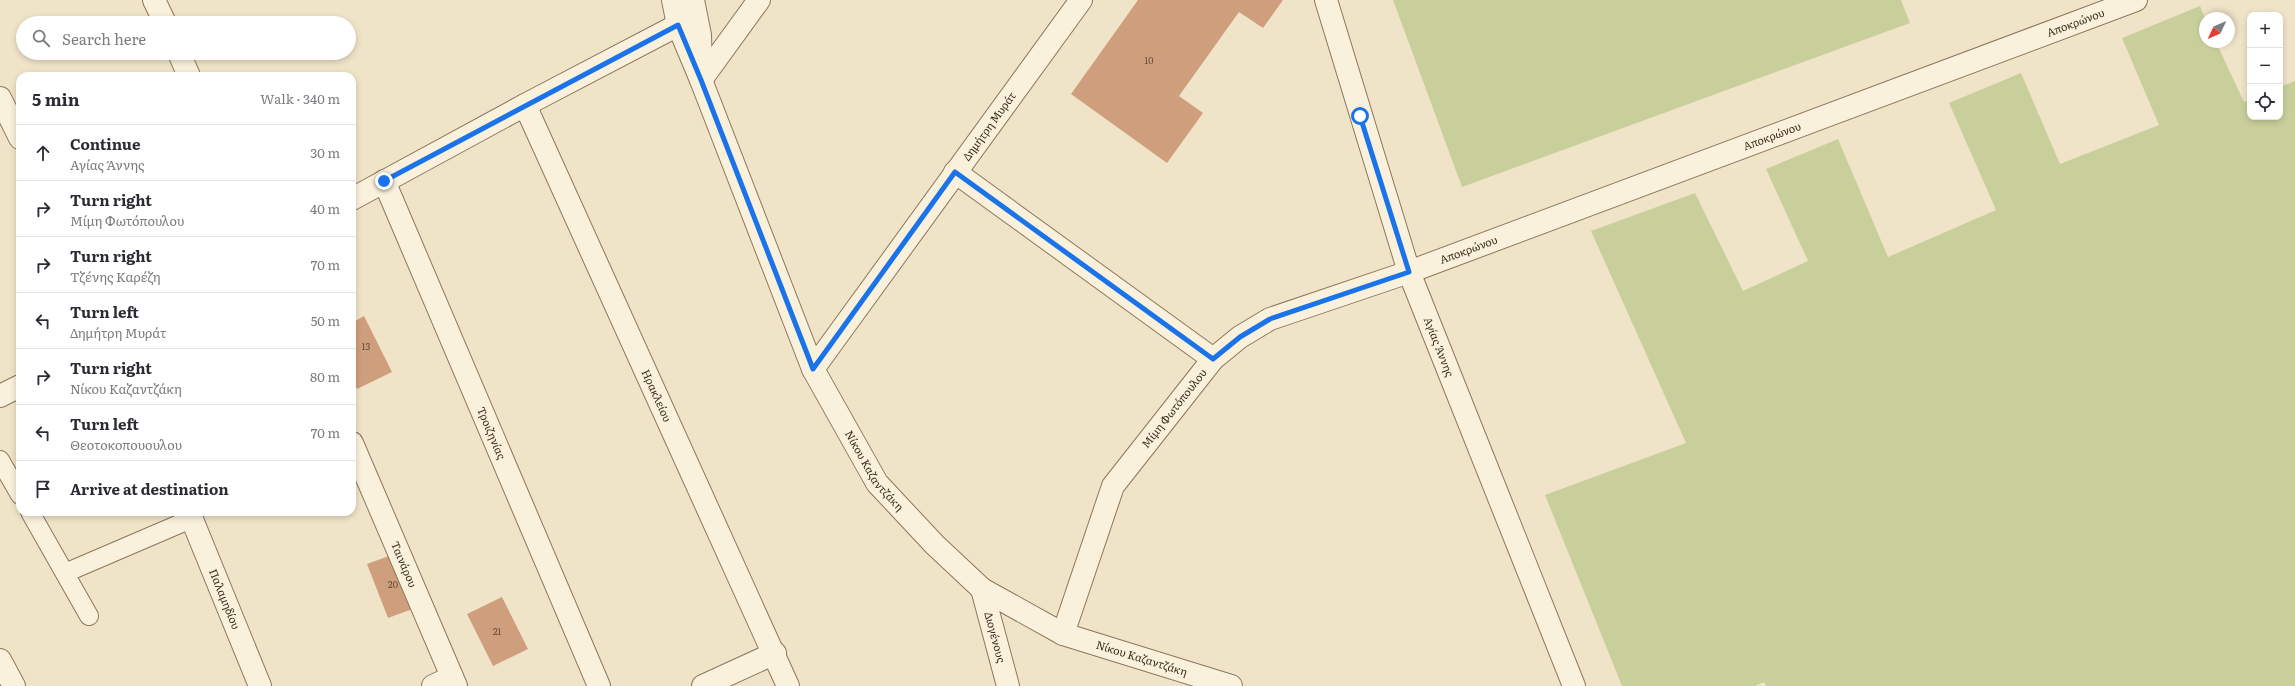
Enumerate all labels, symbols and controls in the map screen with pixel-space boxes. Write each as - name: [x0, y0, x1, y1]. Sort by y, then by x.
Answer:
- street label: Αποκρώνου: [2044, 4, 2106, 40]
- north arrow: [2199, 12, 2235, 48]
- map controls: [2247, 12, 2283, 120]
- button: +: [2247, 12, 2283, 48]
- search box: [16, 16, 356, 60]
- icon: search: [30, 27, 52, 49]
- text: Search here: [62, 27, 146, 50]
- button: −: [2247, 48, 2283, 84]
- house number: 10: [1145, 53, 1153, 67]
- button: locate: [2247, 84, 2283, 120]
- text: 5 min: [32, 86, 80, 111]
- street label: Δημήτρη Μυράτ: [958, 88, 1019, 163]
- text: Walk · 340 m: [260, 89, 340, 108]
- route start: [1351, 107, 1369, 125]
- street label: Αποκρώνου: [1740, 117, 1803, 153]
- text: Continue: [70, 132, 140, 155]
- icon: ahead: [32, 142, 54, 164]
- text: 30 m: [310, 143, 340, 162]
- text: Αγίας Άννης: [70, 155, 144, 174]
- route end: [375, 172, 393, 190]
- text: Turn right: [70, 188, 152, 211]
- icon: right: [32, 198, 54, 220]
- text: 40 m: [310, 199, 340, 218]
- text: Μίμη Φωτόπουλου: [70, 211, 184, 230]
- street label: Αποκρώνου: [1437, 231, 1499, 267]
- text: Turn right: [70, 244, 152, 267]
- icon: right: [32, 254, 54, 276]
- text: 70 m: [311, 255, 340, 274]
- text: Τζένης Καρέζη: [70, 267, 161, 286]
- text: Turn left: [70, 300, 139, 323]
- icon: left: [32, 310, 54, 332]
- text: 50 m: [311, 311, 340, 330]
- street label: Αγίας Άννης: [1421, 314, 1459, 379]
- text: Δημήτρη Μυράτ: [70, 323, 167, 342]
- house number: 13: [362, 339, 370, 353]
- text: Turn right: [70, 356, 152, 379]
- street label: Μίμη Φωτόπουλου: [1137, 365, 1210, 451]
- icon: right: [32, 366, 54, 388]
- street label: Ηρακλείου: [639, 366, 676, 424]
- text: 80 m: [310, 367, 340, 386]
- text: Νίκου Καζαντζάκη: [70, 379, 182, 398]
- street label: Τροιζηνίας: [474, 404, 511, 462]
- text: Turn left: [70, 412, 139, 435]
- icon: left: [32, 422, 54, 444]
- text: 70 m: [311, 423, 340, 442]
- street label: Νίκου Καζαντζάκη: [842, 427, 908, 514]
- text: Θεοτοκοπουουλου: [70, 435, 182, 454]
- text: Arrive at destination: [70, 477, 229, 500]
- icon: arrive: [32, 478, 54, 500]
- street label: Ταινάρου: [388, 538, 422, 590]
- street label: Παλαμηδίου: [206, 566, 245, 631]
- house number: 20: [388, 577, 398, 591]
- street label: Διογένους: [981, 610, 1011, 665]
- house number: 21: [493, 624, 501, 638]
- street label: Νίκου Καζαντζάκη: [1094, 636, 1190, 679]

